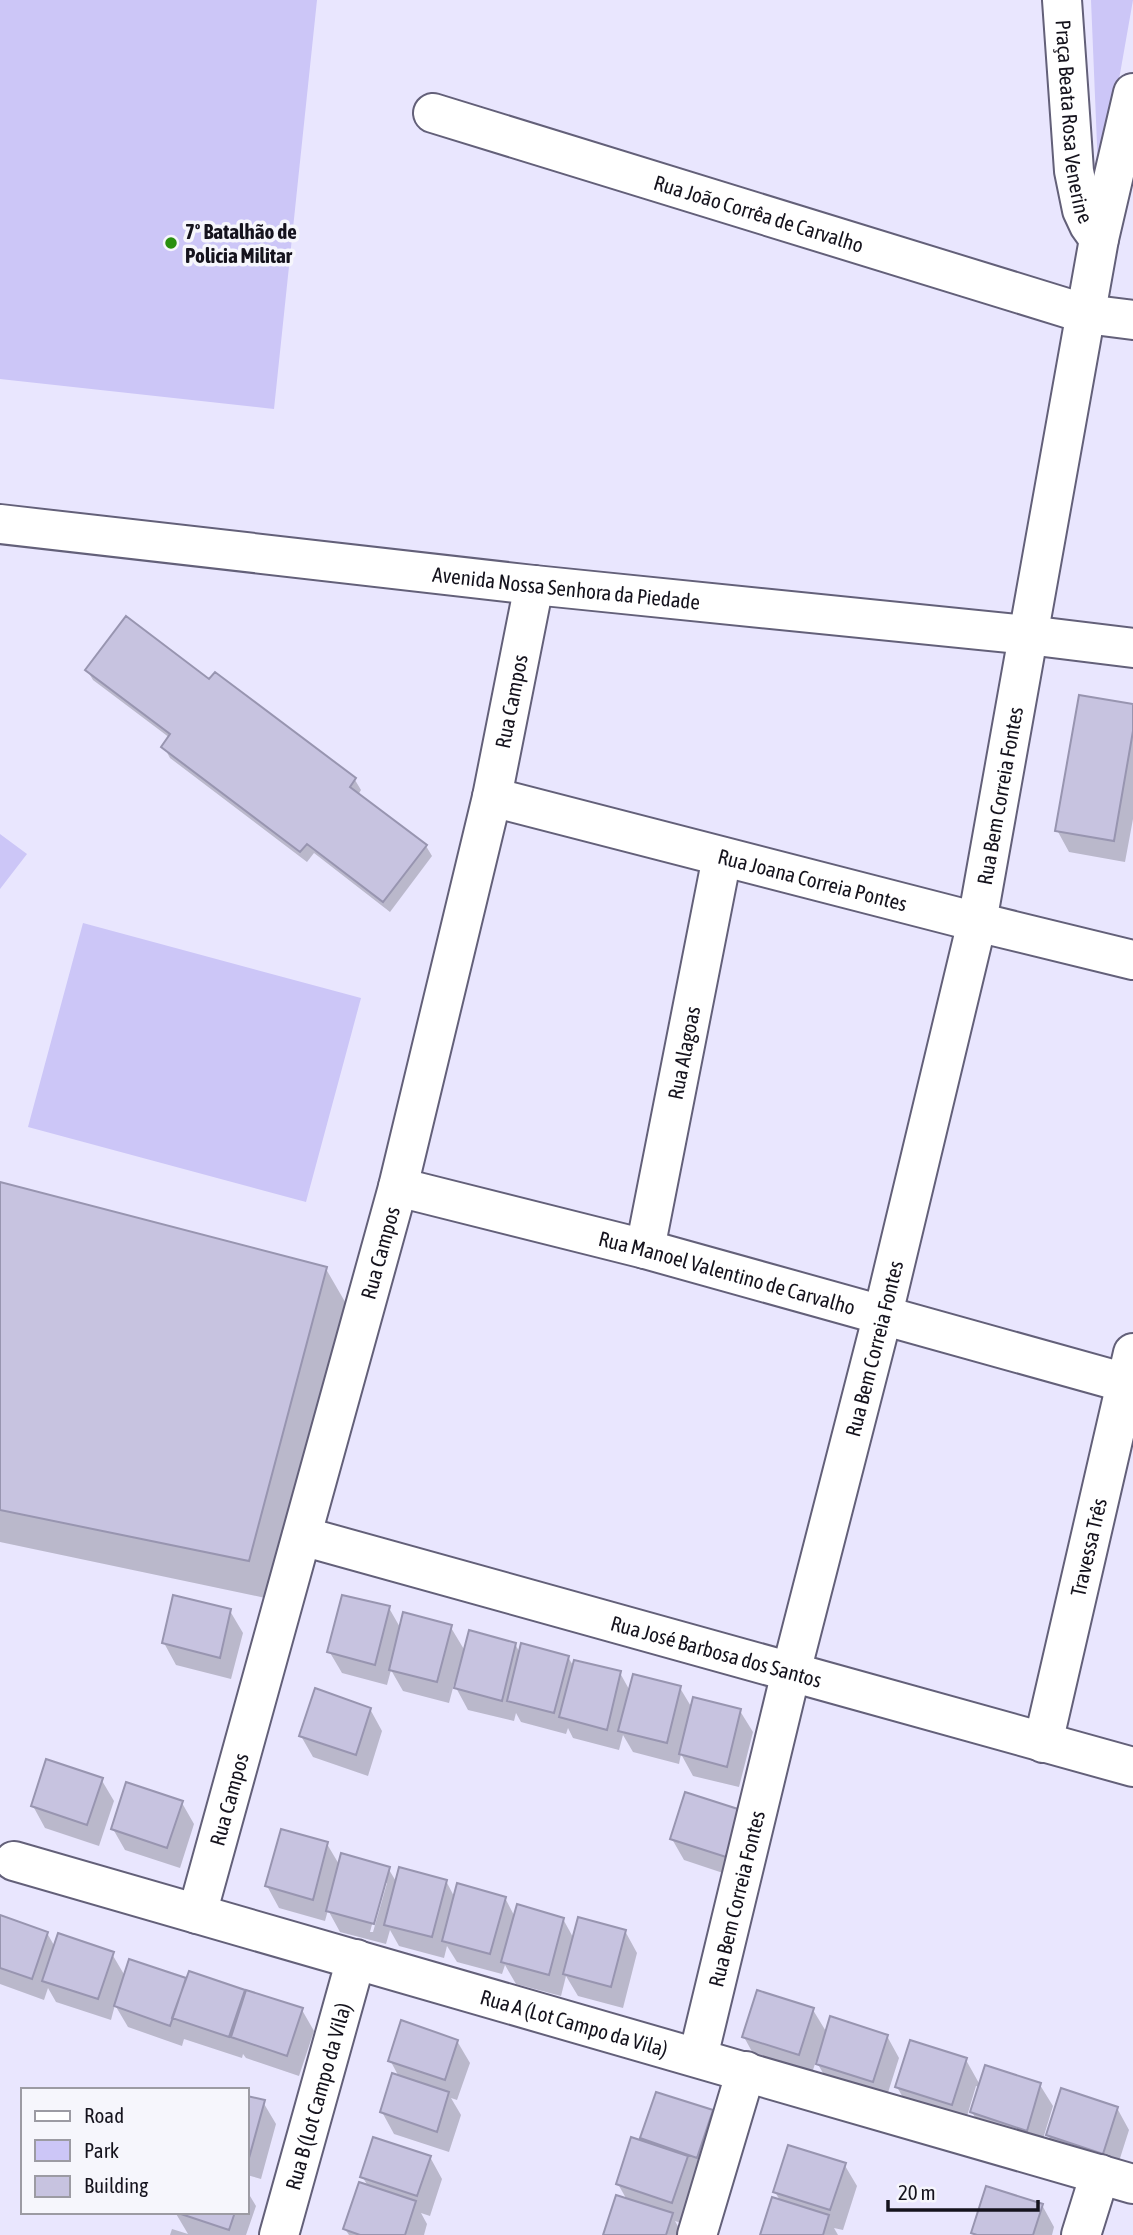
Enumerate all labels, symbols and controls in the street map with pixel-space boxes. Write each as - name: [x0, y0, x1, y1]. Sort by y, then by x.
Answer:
- street label: Praça Beata Rosa Venerine: [1051, 19, 1098, 227]
- street label: Rua João Corrêa de Carvalho: [651, 170, 867, 257]
- place label: 7º Batalhão de Policia Militar: [185, 219, 297, 267]
- marker: 7º Batalhão de Policia Militar: [163, 235, 179, 251]
- street label: Avenida Nossa Senhora da Piedade: [431, 562, 701, 614]
- street label: Rua Campos: [490, 652, 532, 750]
- street label: Rua Bem Correia Fontes: [972, 705, 1027, 887]
- street label: Rua Joana Correia Pontes: [715, 844, 910, 915]
- street label: Rua Alagoas: [663, 1004, 704, 1101]
- street label: Rua Campos: [356, 1204, 404, 1302]
- street label: Rua Manoel Valentino de Carvalho: [596, 1226, 858, 1319]
- street label: Rua Bem Correia Fontes: [840, 1258, 907, 1439]
- street label: Travessa Três: [1065, 1496, 1111, 1599]
- street label: Rua José Barbosa dos Santos: [608, 1610, 824, 1692]
- street label: Rua Campos: [204, 1750, 253, 1848]
- street label: Rua Bem Correia Fontes: [703, 1808, 769, 1989]
- street label: Rua A (Lot Campo da Vila): [478, 1984, 671, 2061]
- street label: Rua B (Lot Campo da Vila): [280, 2000, 355, 2193]
- legend: [21, 2088, 248, 2214]
- text: Road: [84, 2103, 124, 2127]
- text: Park: [84, 2138, 119, 2162]
- scale bar: [888, 2168, 1038, 2212]
- text: Building: [84, 2173, 148, 2197]
- text: 20 m: [898, 2180, 936, 2204]

